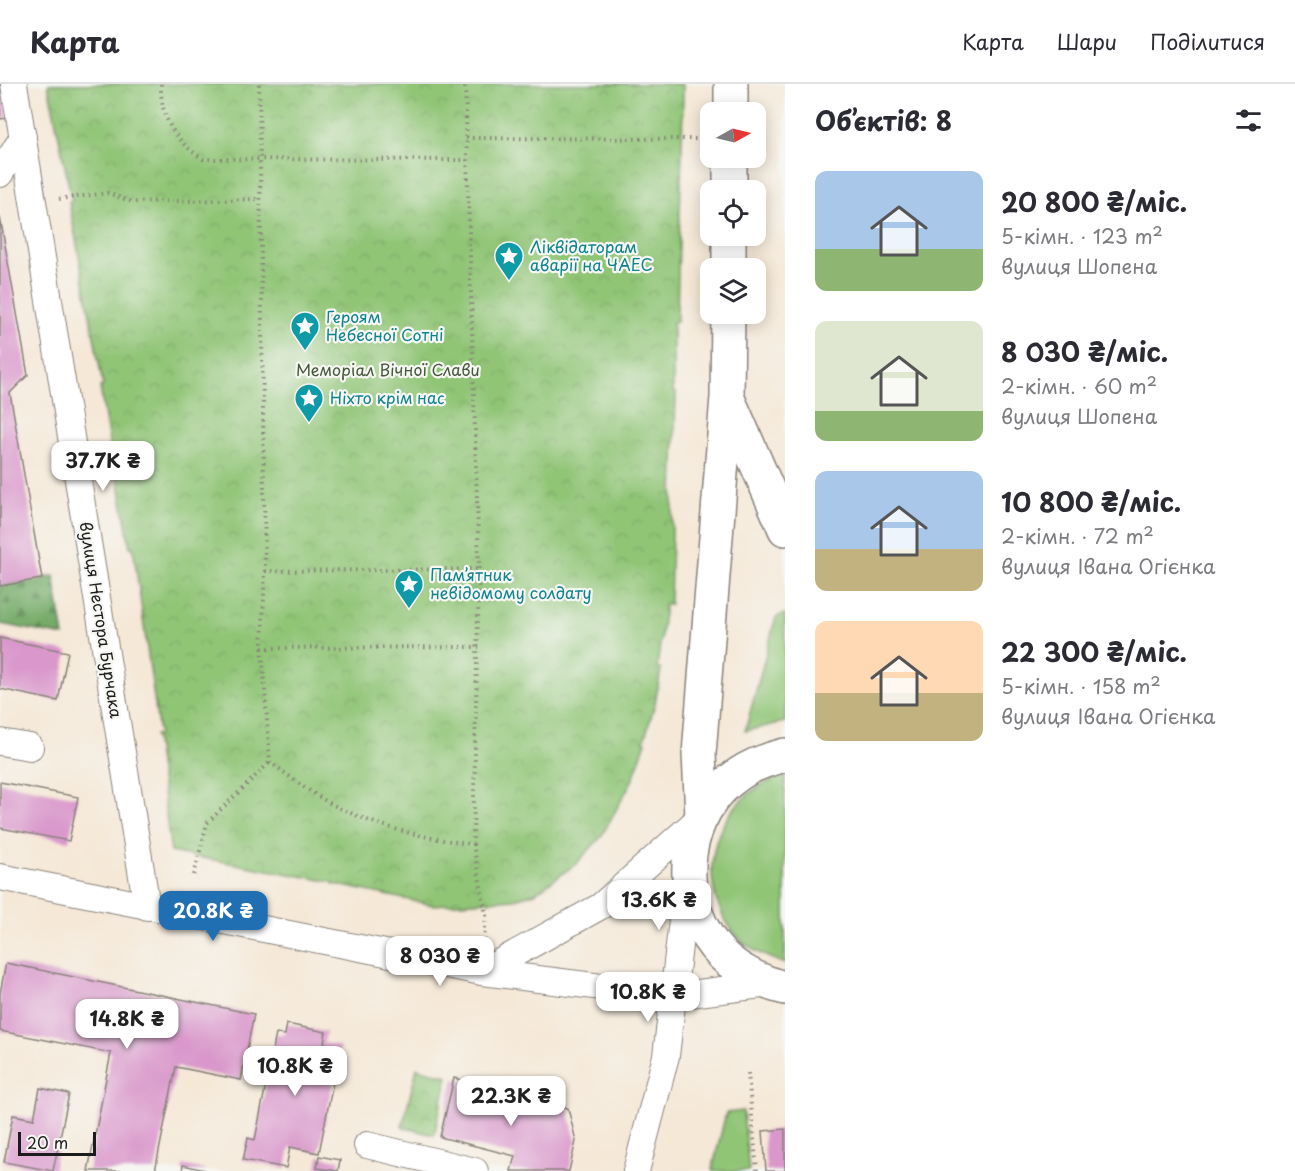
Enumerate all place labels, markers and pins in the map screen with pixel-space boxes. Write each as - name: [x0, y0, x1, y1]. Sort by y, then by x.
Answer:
- place label: Ліквідаторам аварії на ЧАЕС: [530, 234, 653, 276]
- place icon: Ліквідаторам аварії на ЧАЕС: [493, 240, 525, 282]
- place label: Героям Небесної Сотні: [326, 304, 444, 346]
- place icon: Героям Небесної Сотні: [289, 310, 321, 352]
- place icon: Ніхто крім нас: [293, 382, 325, 424]
- place label: Ніхто крім нас: [330, 385, 445, 409]
- pin: 37.7K ₴: [48, 441, 158, 492]
- place label: Пам’ятник невідомому солдату: [430, 562, 592, 604]
- place icon: Пам’ятник невідомому солдату: [393, 568, 425, 610]
- pin: 13.6K ₴: [604, 880, 714, 931]
- pin: 20.8K ₴: [158, 891, 268, 942]
- pin: 8 030 ₴: [385, 936, 495, 987]
- pin: 10.8K ₴: [593, 972, 703, 1023]
- pin: 14.8K ₴: [72, 999, 182, 1050]
- pin: 10.8K ₴: [240, 1046, 350, 1097]
- pin: 22.3K ₴: [456, 1076, 566, 1127]

